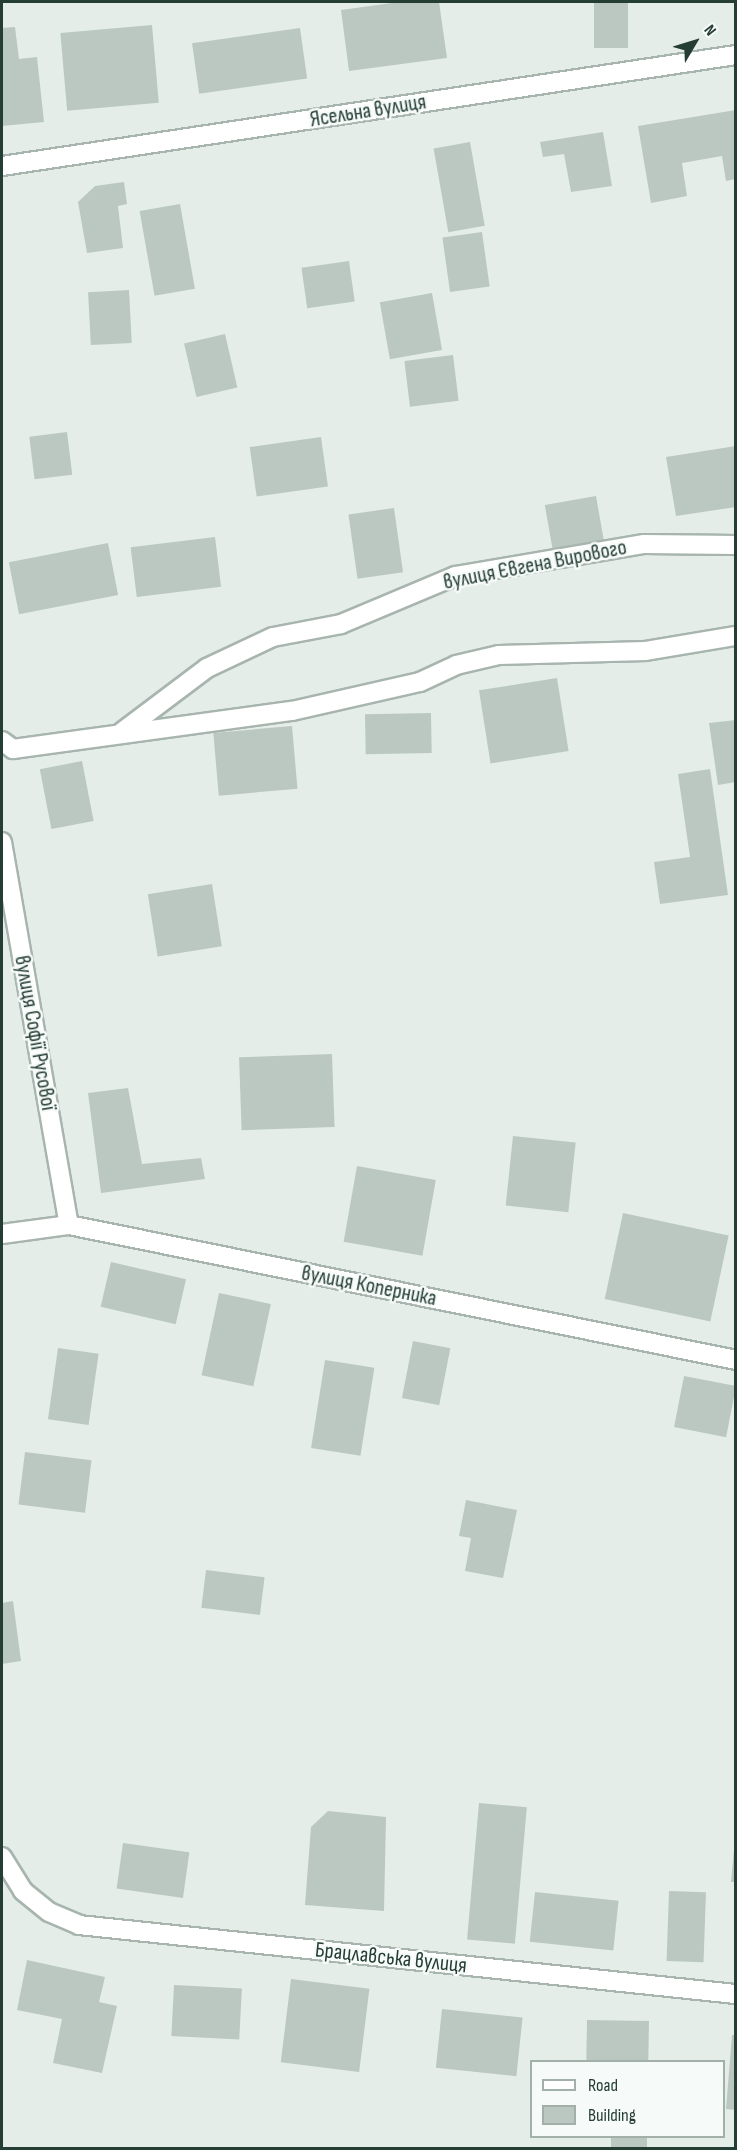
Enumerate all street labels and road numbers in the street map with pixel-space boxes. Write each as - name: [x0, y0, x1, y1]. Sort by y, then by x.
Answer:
- street label: Ясельна вулиця: [308, 89, 428, 133]
- street label: вулиця Євгена Вирового: [441, 534, 629, 596]
- street label: вулиця Софії Русової: [8, 954, 62, 1112]
- street label: вулиця Коперника: [299, 1260, 439, 1312]
- street label: Брацлавська вулиця: [314, 1937, 468, 1979]

